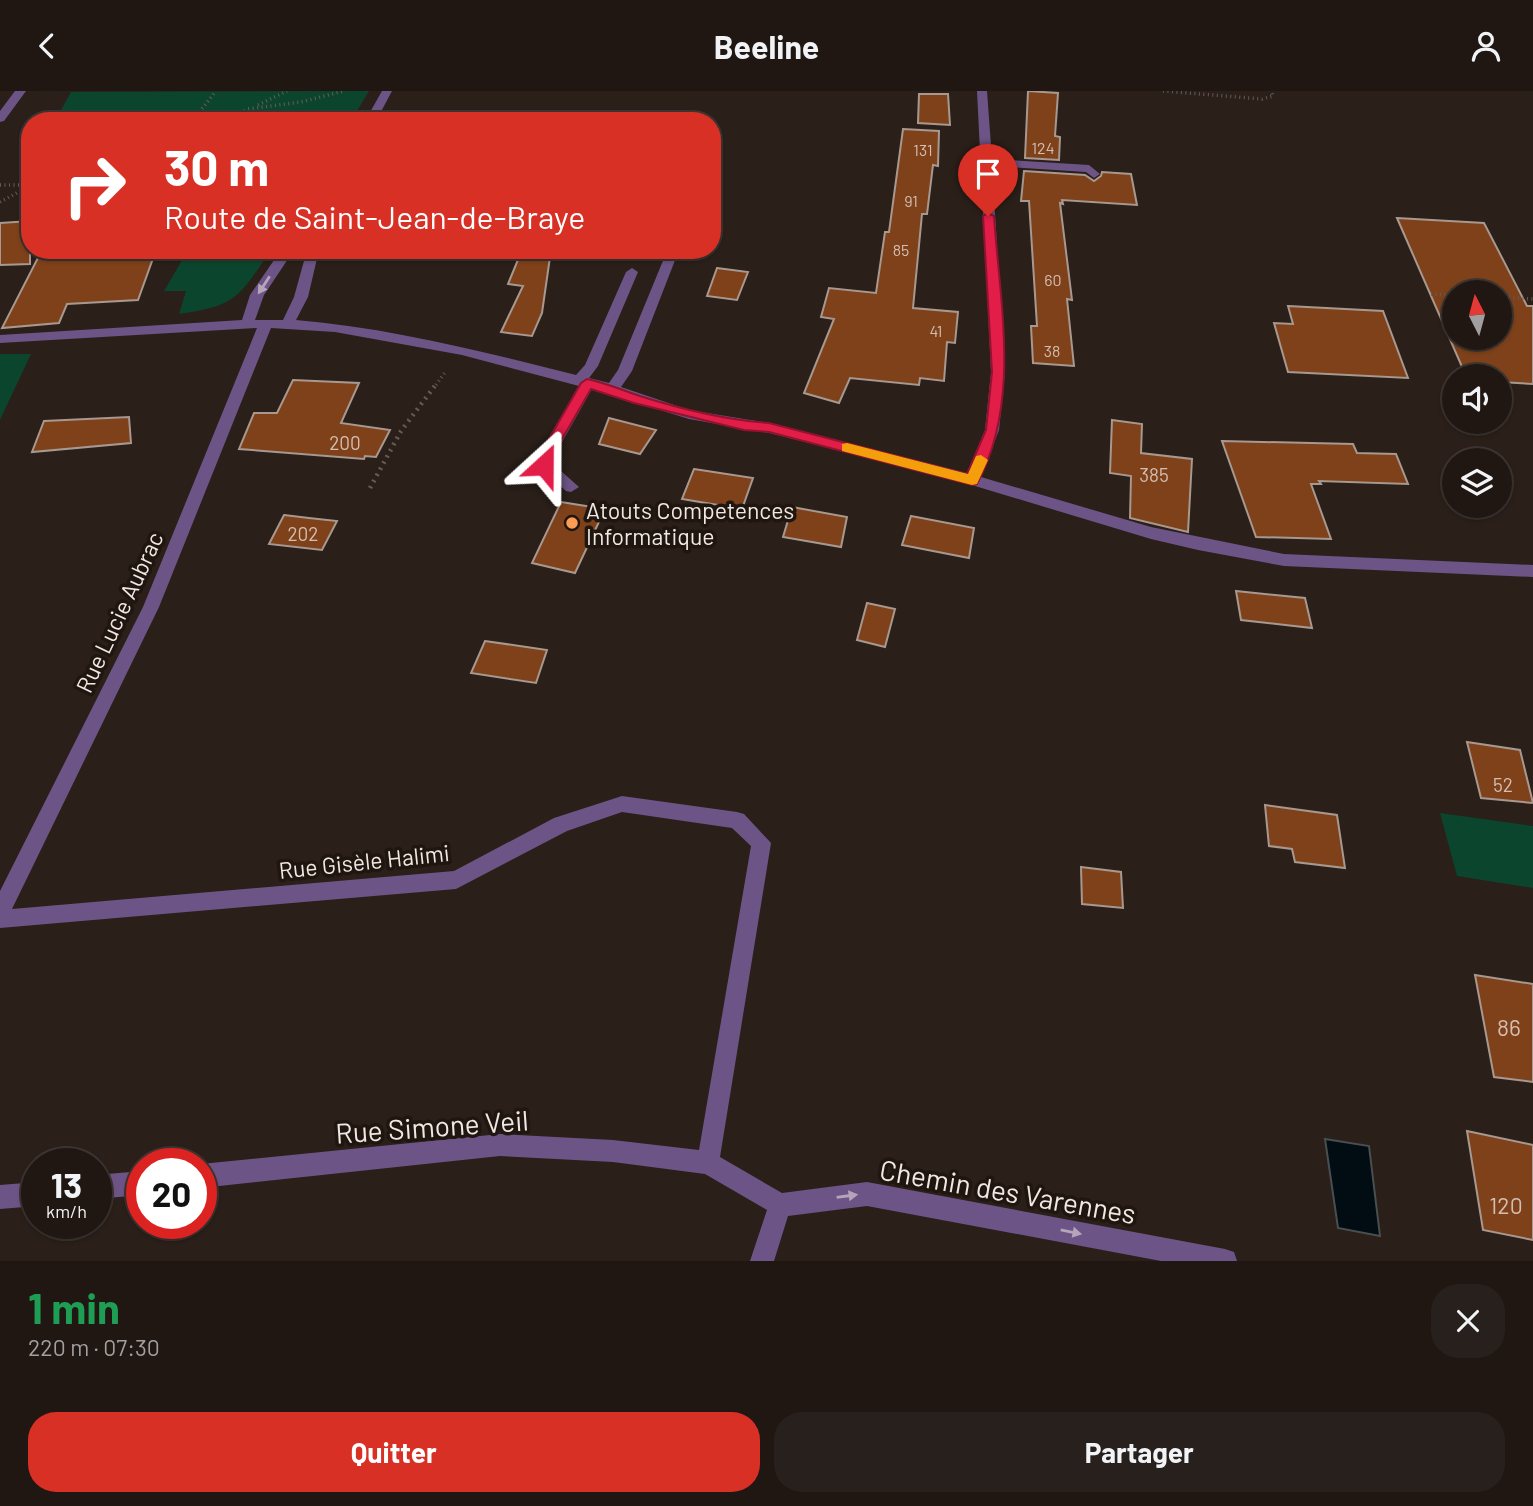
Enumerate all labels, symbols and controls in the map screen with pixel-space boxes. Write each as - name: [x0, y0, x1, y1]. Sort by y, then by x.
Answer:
- icon: back: [28, 27, 66, 65]
- text: Beeline: [714, 27, 819, 65]
- icon: person: [1467, 27, 1505, 65]
- text: 30 m: [164, 137, 269, 196]
- house number: 124: [1032, 138, 1055, 157]
- icon: right: [49, 140, 140, 231]
- house number: 131: [913, 140, 933, 159]
- pin: [958, 144, 1018, 216]
- icon: arrive: [969, 155, 1007, 193]
- house number: 91: [904, 191, 918, 210]
- text: Route de Saint-Jean-de-Braye: [164, 197, 585, 235]
- house number: 85: [893, 240, 909, 259]
- house number: 60: [1044, 270, 1062, 289]
- one-way arrow: [258, 276, 271, 295]
- north arrow: [1442, 280, 1512, 350]
- map controls: [1442, 280, 1512, 518]
- house number: 41: [930, 321, 942, 340]
- house number: 38: [1044, 341, 1060, 360]
- button: sound: [1442, 364, 1512, 434]
- position arrow: [507, 428, 581, 502]
- house number: 200: [329, 431, 361, 454]
- button: layers: [1442, 448, 1512, 518]
- house number: 385: [1139, 463, 1169, 486]
- place label: Atouts Competences Informatique: [586, 496, 794, 550]
- marker: Atouts Competences Informatique: [564, 515, 580, 531]
- house number: 202: [287, 522, 319, 545]
- street label: Rue Lucie Aubrac: [69, 527, 169, 697]
- house number: 52: [1493, 773, 1513, 796]
- street label: Rue Gisèle Halimi: [277, 838, 451, 884]
- house number: 86: [1497, 1013, 1521, 1041]
- street label: Rue Simone Veil: [334, 1102, 530, 1150]
- speed limit sign: 20: [126, 1148, 217, 1239]
- street label: Chemin des Varennes: [877, 1152, 1139, 1230]
- text: 13: [51, 1163, 82, 1205]
- one-way arrow: [837, 1191, 859, 1202]
- house number: 120: [1489, 1191, 1523, 1219]
- text: km/h: [46, 1200, 87, 1222]
- one-way arrow: [1060, 1227, 1082, 1238]
- text: 1 min: [28, 1282, 120, 1332]
- button: close: [1431, 1284, 1505, 1358]
- text: 220 m · 07:30: [28, 1333, 160, 1361]
- button: Quitter: [28, 1412, 760, 1492]
- button: Partager: [774, 1412, 1505, 1492]

